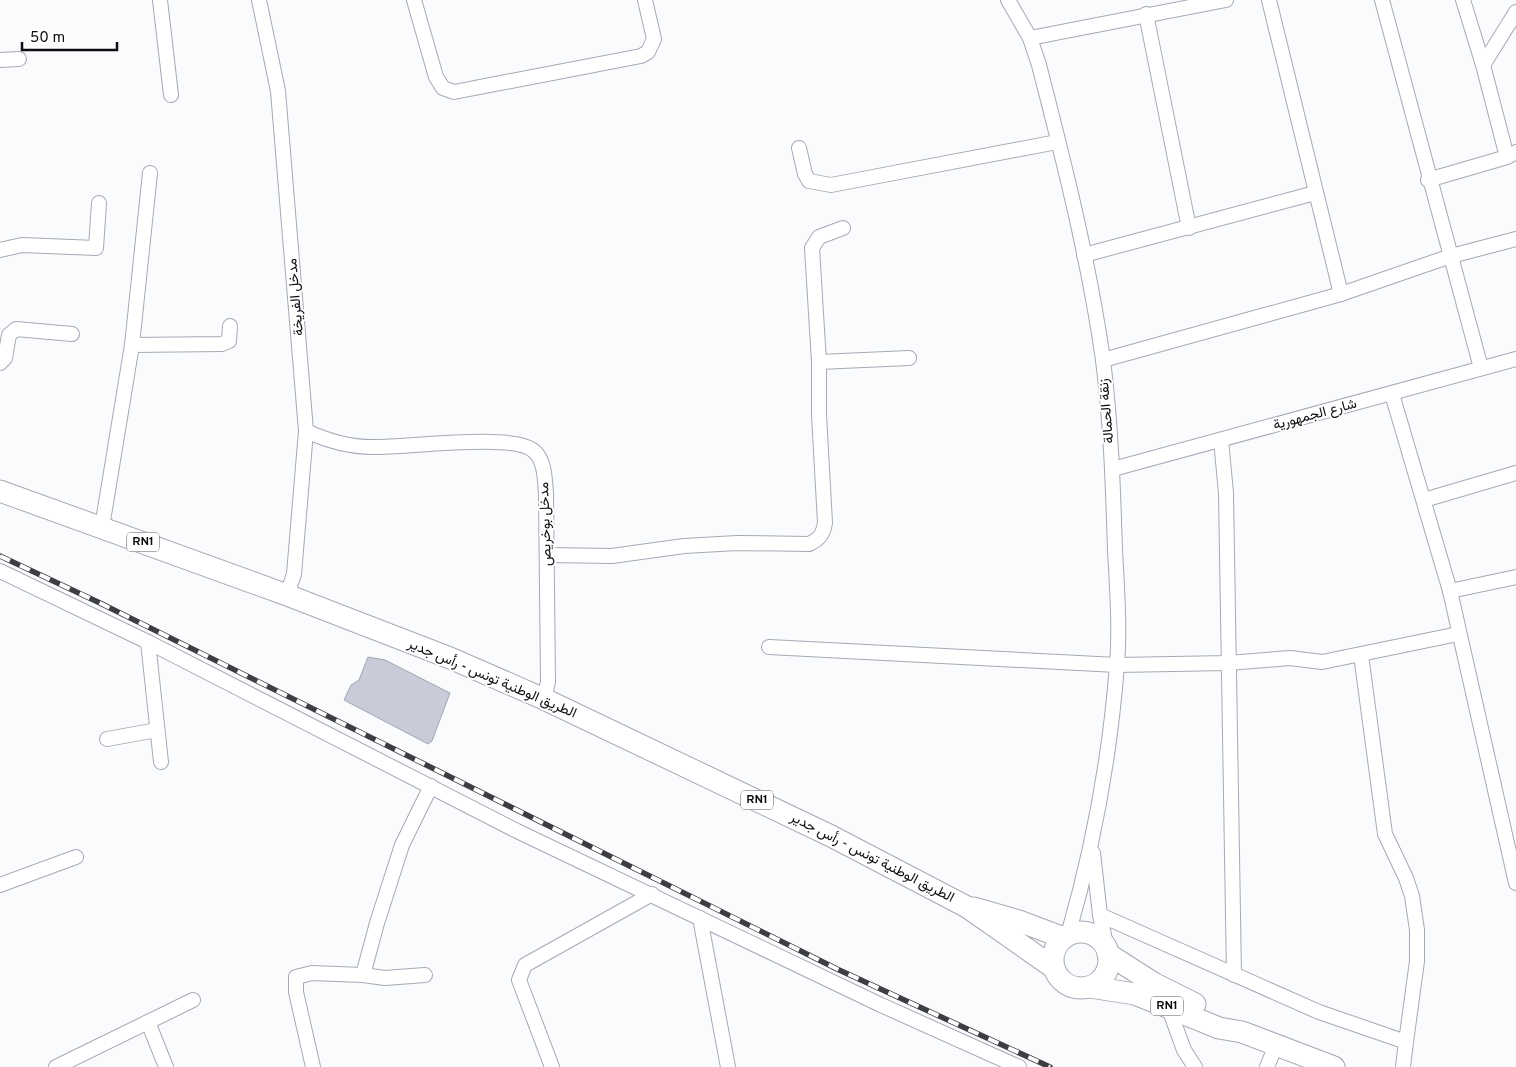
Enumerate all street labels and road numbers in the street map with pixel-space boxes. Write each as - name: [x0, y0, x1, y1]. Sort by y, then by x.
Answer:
- street label: مدخل الفريخة: [284, 258, 308, 336]
- street label: زنقة الحمالة: [1096, 378, 1118, 444]
- street label: شارع الجمهورية: [1271, 396, 1359, 435]
- street label: مدخل بوخريص: [536, 482, 556, 566]
- road number: RN1: [127, 532, 159, 552]
- street label: الطريق الوطنية تونس - رأس جدير: [404, 635, 579, 722]
- road number: RN1: [741, 790, 773, 810]
- street label: الطريق الوطنية تونس - رأس جدير: [786, 809, 957, 907]
- road number: RN1: [1151, 996, 1183, 1016]

